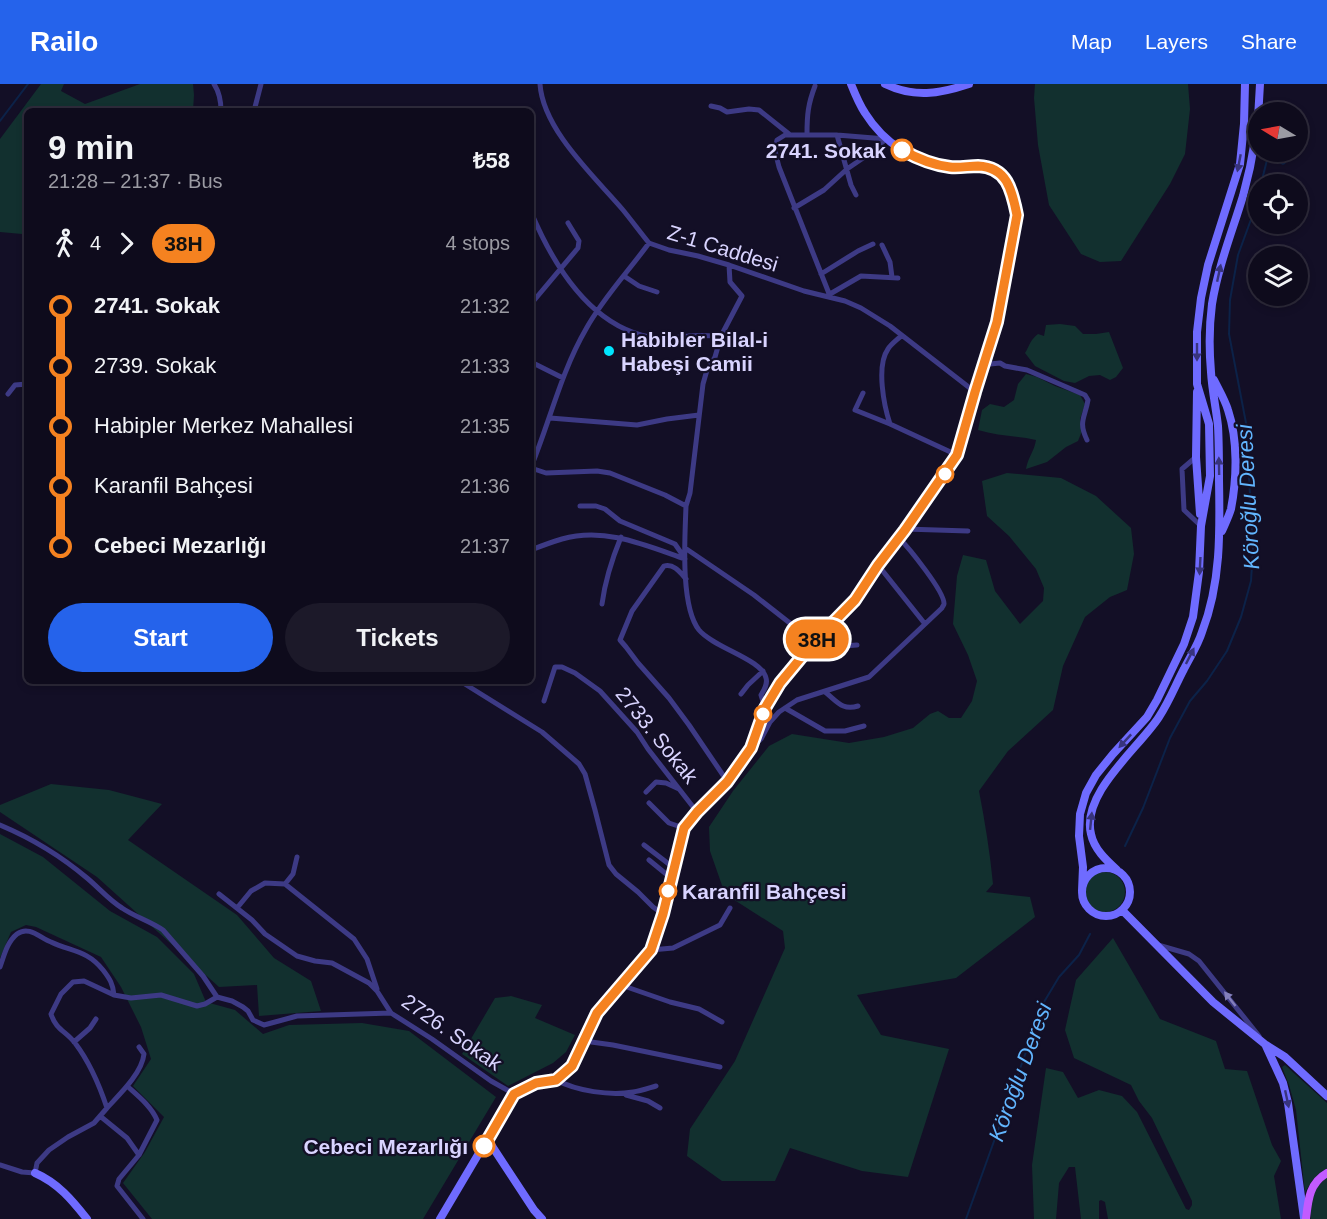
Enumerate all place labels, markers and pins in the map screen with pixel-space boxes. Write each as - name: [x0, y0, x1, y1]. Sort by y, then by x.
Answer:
- place label: 2741. Sokak: [766, 139, 886, 162]
- marker: 2741. Sokak: [891, 139, 913, 161]
- place label: Habibler Bilal-i Habeşi Camii: [621, 328, 768, 375]
- marker: Habibler Bilal-i Habeşi Camii: [602, 344, 616, 358]
- unlabelled marker: [936, 465, 954, 483]
- unlabelled marker: [754, 705, 772, 723]
- place label: Karanfil Bahçesi: [682, 880, 847, 903]
- marker: Karanfil Bahçesi: [659, 882, 677, 900]
- place label: Cebeci Mezarlığı: [303, 1135, 468, 1158]
- marker: Cebeci Mezarlığı: [473, 1135, 495, 1157]

